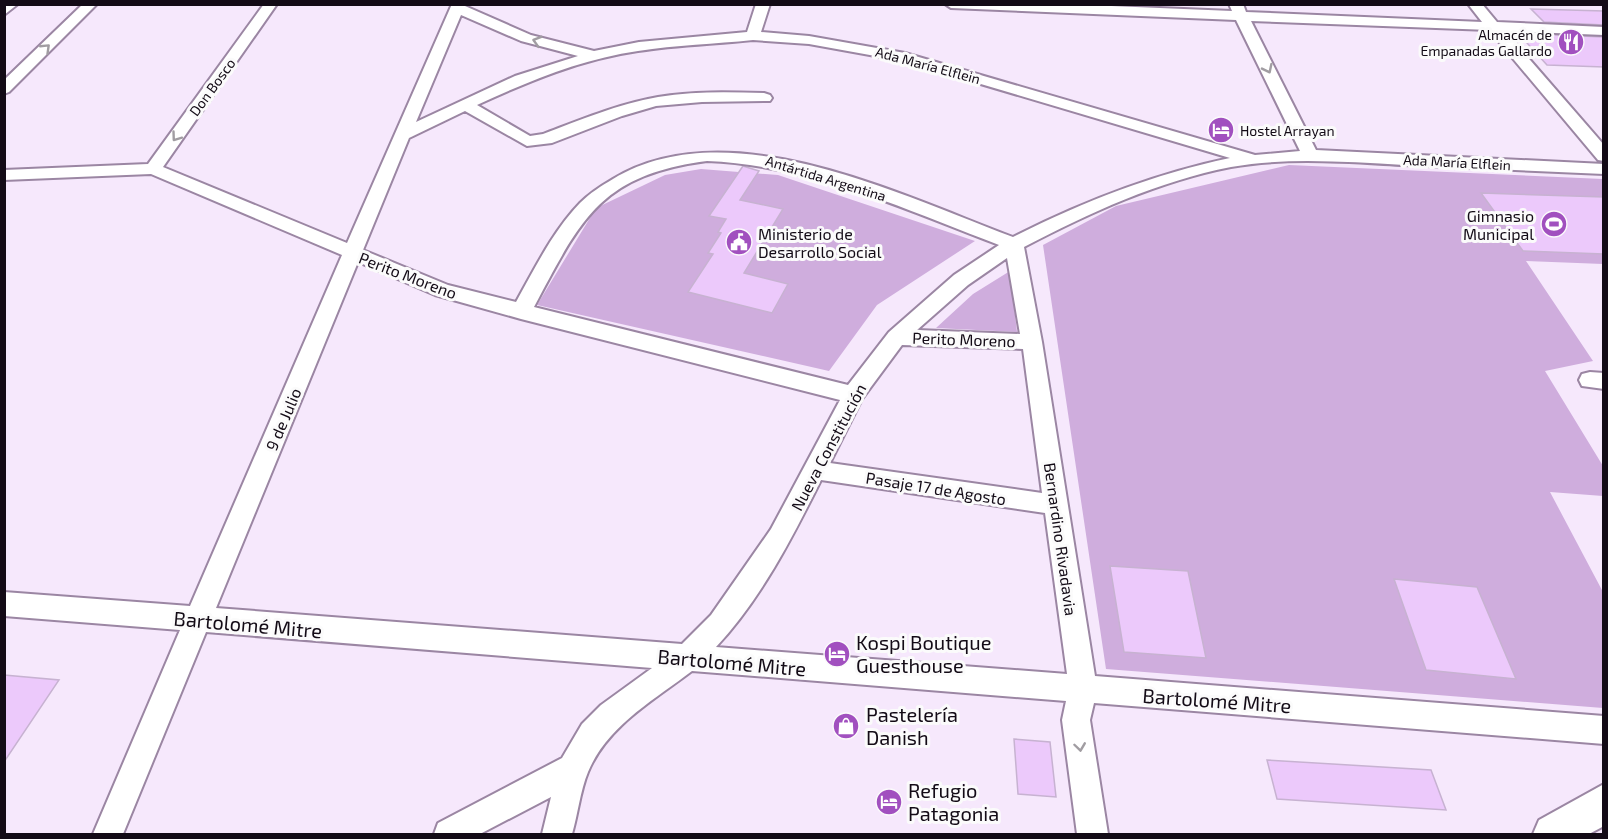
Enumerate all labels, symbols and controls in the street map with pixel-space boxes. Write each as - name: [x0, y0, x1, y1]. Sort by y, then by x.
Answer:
- place label: Almacén de Empanadas Gallardo: [1420, 26, 1552, 59]
- restaurant icon: Almacén de Empanadas Gallardo: [1556, 27, 1586, 57]
- one-way arrow: [532, 36, 543, 48]
- street label: Ada María Elflein: [874, 43, 982, 87]
- one-way arrow: [40, 44, 50, 55]
- street label: Don Bosco: [185, 55, 239, 119]
- one-way arrow: [1260, 62, 1272, 73]
- hotel icon: Hostel Arrayan: [1206, 115, 1236, 145]
- place label: Hostel Arrayan: [1240, 122, 1335, 139]
- one-way arrow: [172, 131, 183, 142]
- street label: Ada María Elflein: [1403, 151, 1511, 173]
- street label: Antártida Argentina: [764, 152, 888, 204]
- place label: Gimnasio Municipal: [1463, 206, 1534, 243]
- sports icon: Gimnasio Municipal: [1539, 209, 1569, 239]
- place label: Ministerio de Desarrollo Social: [758, 224, 882, 261]
- public building icon: Ministerio de Desarrollo Social: [724, 227, 754, 257]
- street label: Perito Moreno: [356, 248, 460, 302]
- street label: Perito Moreno: [912, 328, 1016, 350]
- street label: Nueva Constitución: [787, 380, 869, 514]
- street label: 9 de Julio: [261, 385, 305, 453]
- street label: Bernardino Rivadavia: [1041, 461, 1081, 617]
- street label: Pasaje 17 de Agosto: [864, 468, 1007, 509]
- street label: Bartolomé Mitre: [173, 606, 323, 642]
- place label: Kospi Boutique Guesthouse: [856, 630, 991, 677]
- hotel icon: Kospi Boutique Guesthouse: [822, 639, 852, 669]
- street label: Bartolomé Mitre: [657, 644, 807, 680]
- street label: Bartolomé Mitre: [1142, 683, 1292, 717]
- place label: Pastelería Danish: [866, 702, 958, 749]
- shop icon: Pastelería Danish: [831, 711, 861, 741]
- one-way arrow: [1073, 742, 1086, 752]
- place label: Refugio Patagonia: [908, 778, 999, 825]
- hotel icon: Refugio Patagonia: [874, 787, 904, 817]

